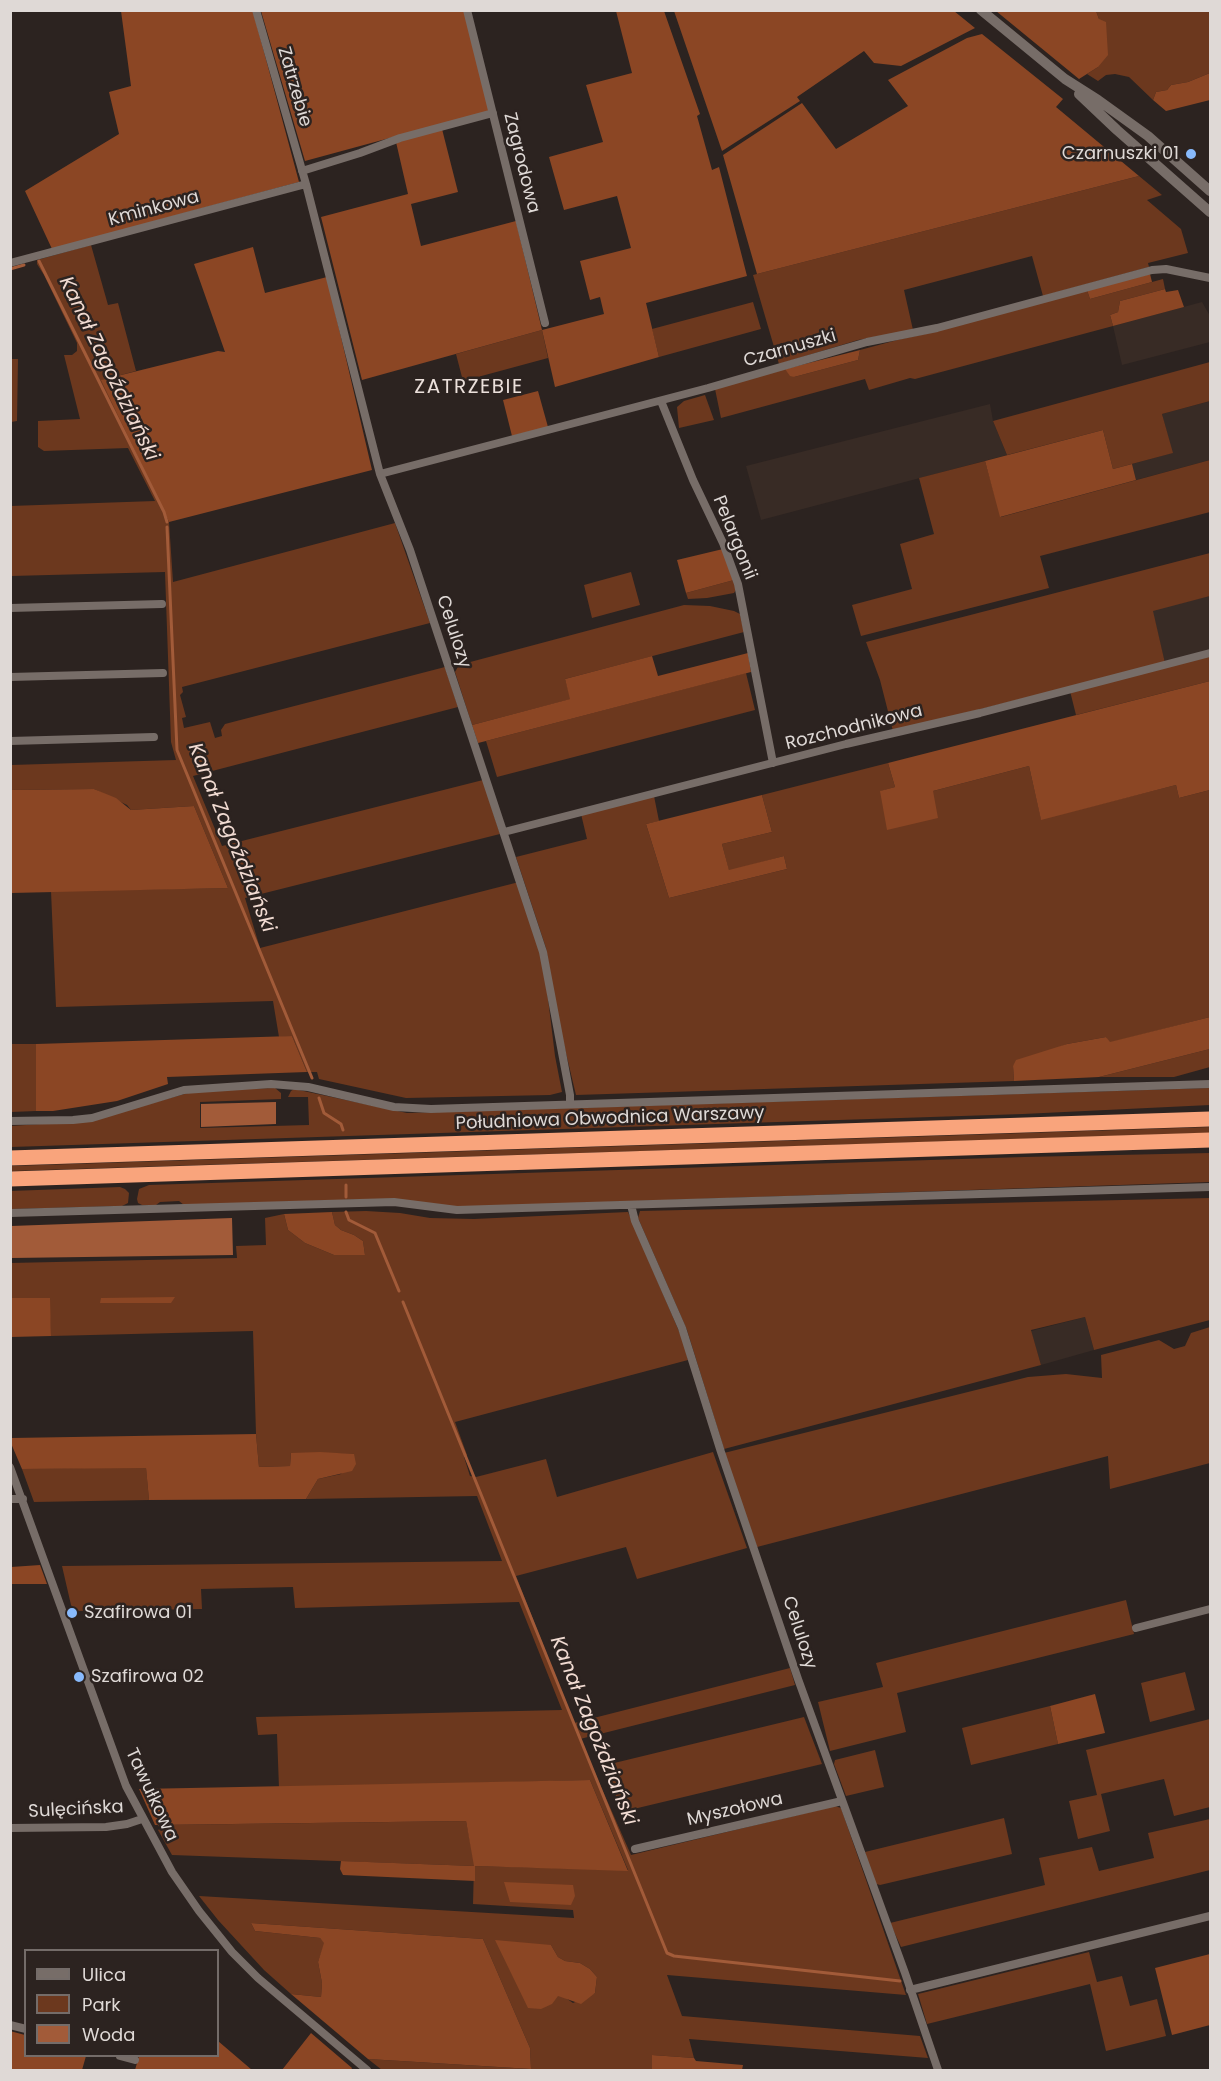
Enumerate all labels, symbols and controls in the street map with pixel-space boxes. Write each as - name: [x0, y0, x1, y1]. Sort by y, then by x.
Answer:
- street label: Zatrzebie: [272, 44, 316, 130]
- street label: Zagrodowa: [498, 110, 544, 216]
- place label: Czarnuszki 01: [1062, 143, 1179, 165]
- marker: Czarnuszki 01: [1184, 147, 1198, 161]
- street label: Kminkowa: [106, 187, 202, 231]
- water label: Kanał Zagoździański: [53, 273, 163, 465]
- street label: Czarnuszki: [741, 325, 839, 373]
- district label: ZATRZEBIE: [414, 376, 524, 400]
- street label: Pelargonii: [707, 493, 761, 583]
- street label: Celulozy: [431, 593, 475, 671]
- street label: Rozchodnikowa: [783, 701, 925, 755]
- water label: Kanał Zagoździański: [182, 740, 280, 936]
- street label: Południowa Obwodnica Warszawy: [455, 1103, 765, 1135]
- street label: Celulozy: [777, 1594, 821, 1672]
- place label: Szafirowa 01: [84, 1602, 192, 1624]
- marker: Szafirowa 01: [65, 1606, 79, 1620]
- water label: Kanał Zagoździański: [544, 1633, 642, 1829]
- place label: Szafirowa 02: [91, 1666, 204, 1688]
- marker: Szafirowa 02: [72, 1670, 86, 1684]
- street label: Tawułkowa: [120, 1745, 182, 1845]
- street label: Myszołowa: [685, 1788, 785, 1832]
- street label: Sulęcińska: [28, 1797, 124, 1823]
- legend: [24, 1949, 219, 2057]
- text: Ulica: [82, 1962, 126, 1987]
- text: Park: [82, 1992, 121, 2017]
- text: Woda: [82, 2022, 135, 2047]

